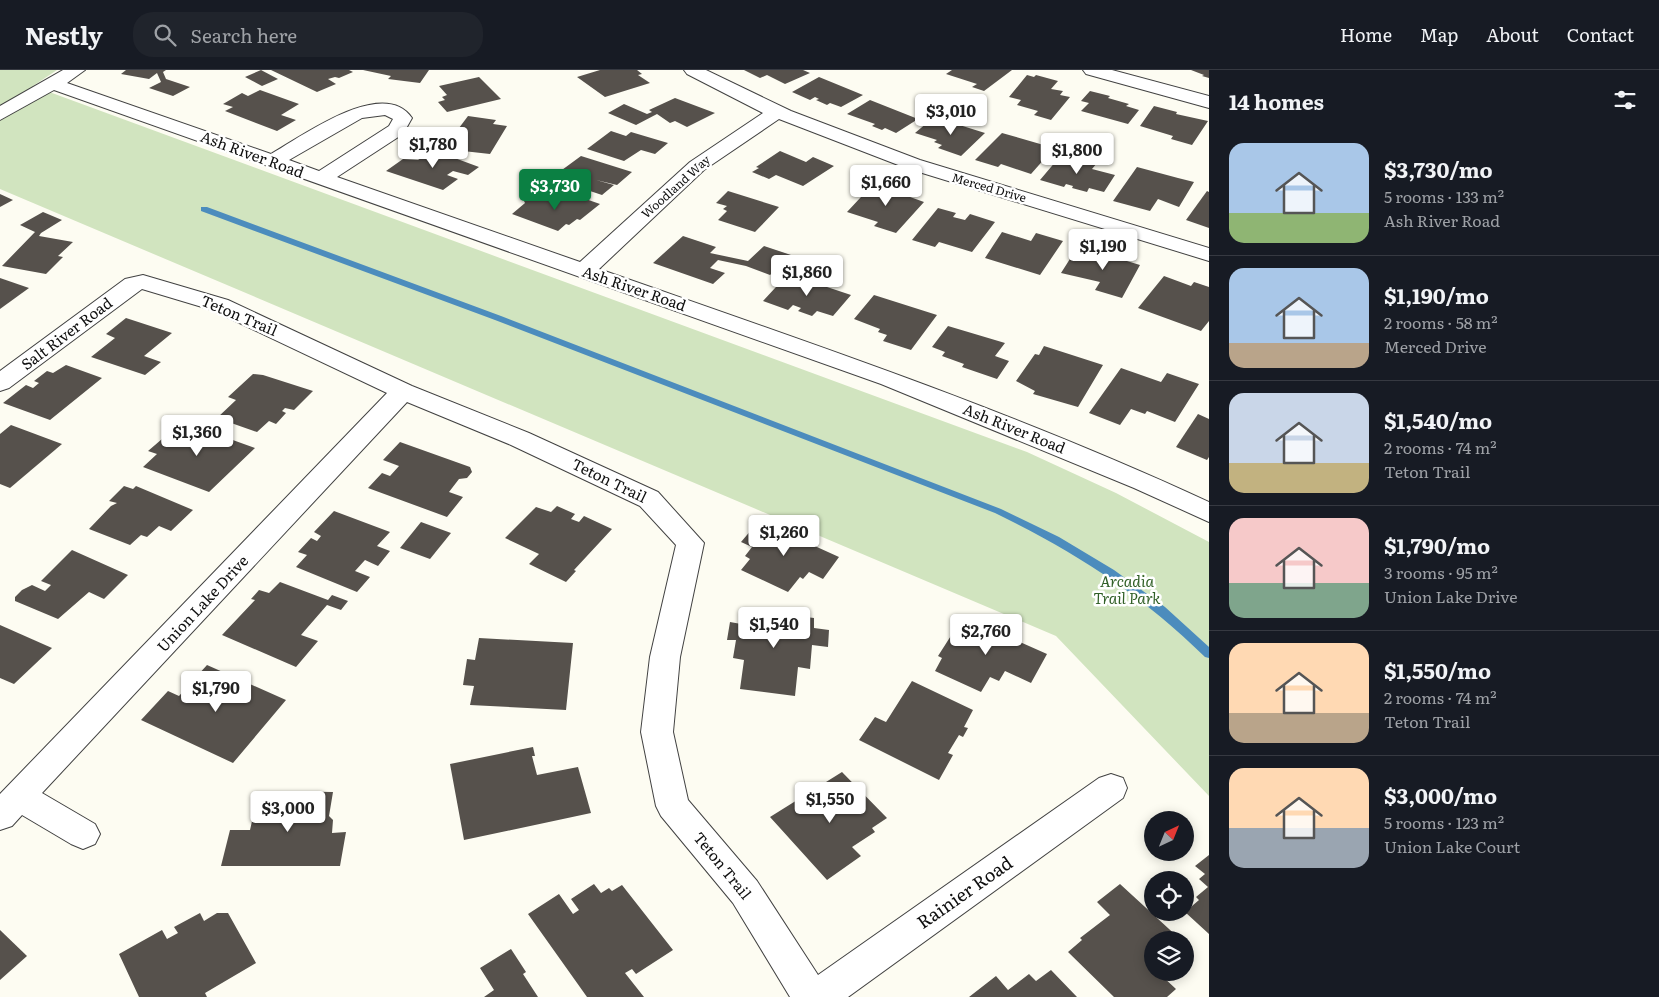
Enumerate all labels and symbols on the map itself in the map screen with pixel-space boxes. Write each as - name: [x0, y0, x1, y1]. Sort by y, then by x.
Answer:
- pin: $3,010: [910, 93, 992, 136]
- street label: Ash River Road: [197, 124, 308, 183]
- pin: $1,780: [392, 126, 474, 169]
- pin: $1,800: [1036, 132, 1118, 175]
- street label: Woodland Way: [637, 150, 714, 222]
- pin: $1,660: [845, 164, 927, 207]
- pin: $3,730: [514, 168, 596, 211]
- street label: Merced Drive: [950, 168, 1029, 206]
- pin: $1,190: [1062, 228, 1144, 271]
- pin: $1,860: [766, 254, 848, 297]
- street label: Ash River Road: [579, 259, 690, 316]
- street label: Teton Trail: [198, 288, 281, 341]
- street label: Salt River Road: [16, 291, 117, 375]
- street label: Ash River Road: [960, 397, 1069, 459]
- pin: $1,360: [156, 414, 238, 457]
- street label: Teton Trail: [568, 452, 651, 508]
- pin: $1,260: [743, 514, 825, 557]
- street label: Union Lake Drive: [151, 549, 253, 657]
- park label: Arcadia Trail Park: [1093, 569, 1161, 609]
- pin: $1,540: [733, 606, 815, 649]
- pin: $2,760: [945, 614, 1027, 656]
- pin: $1,790: [175, 670, 257, 713]
- pin: $1,550: [789, 782, 871, 824]
- pin: $3,000: [247, 790, 329, 833]
- north arrow: [1144, 811, 1194, 861]
- street label: Teton Trail: [689, 826, 758, 904]
- street label: Rainier Road: [911, 849, 1017, 935]

